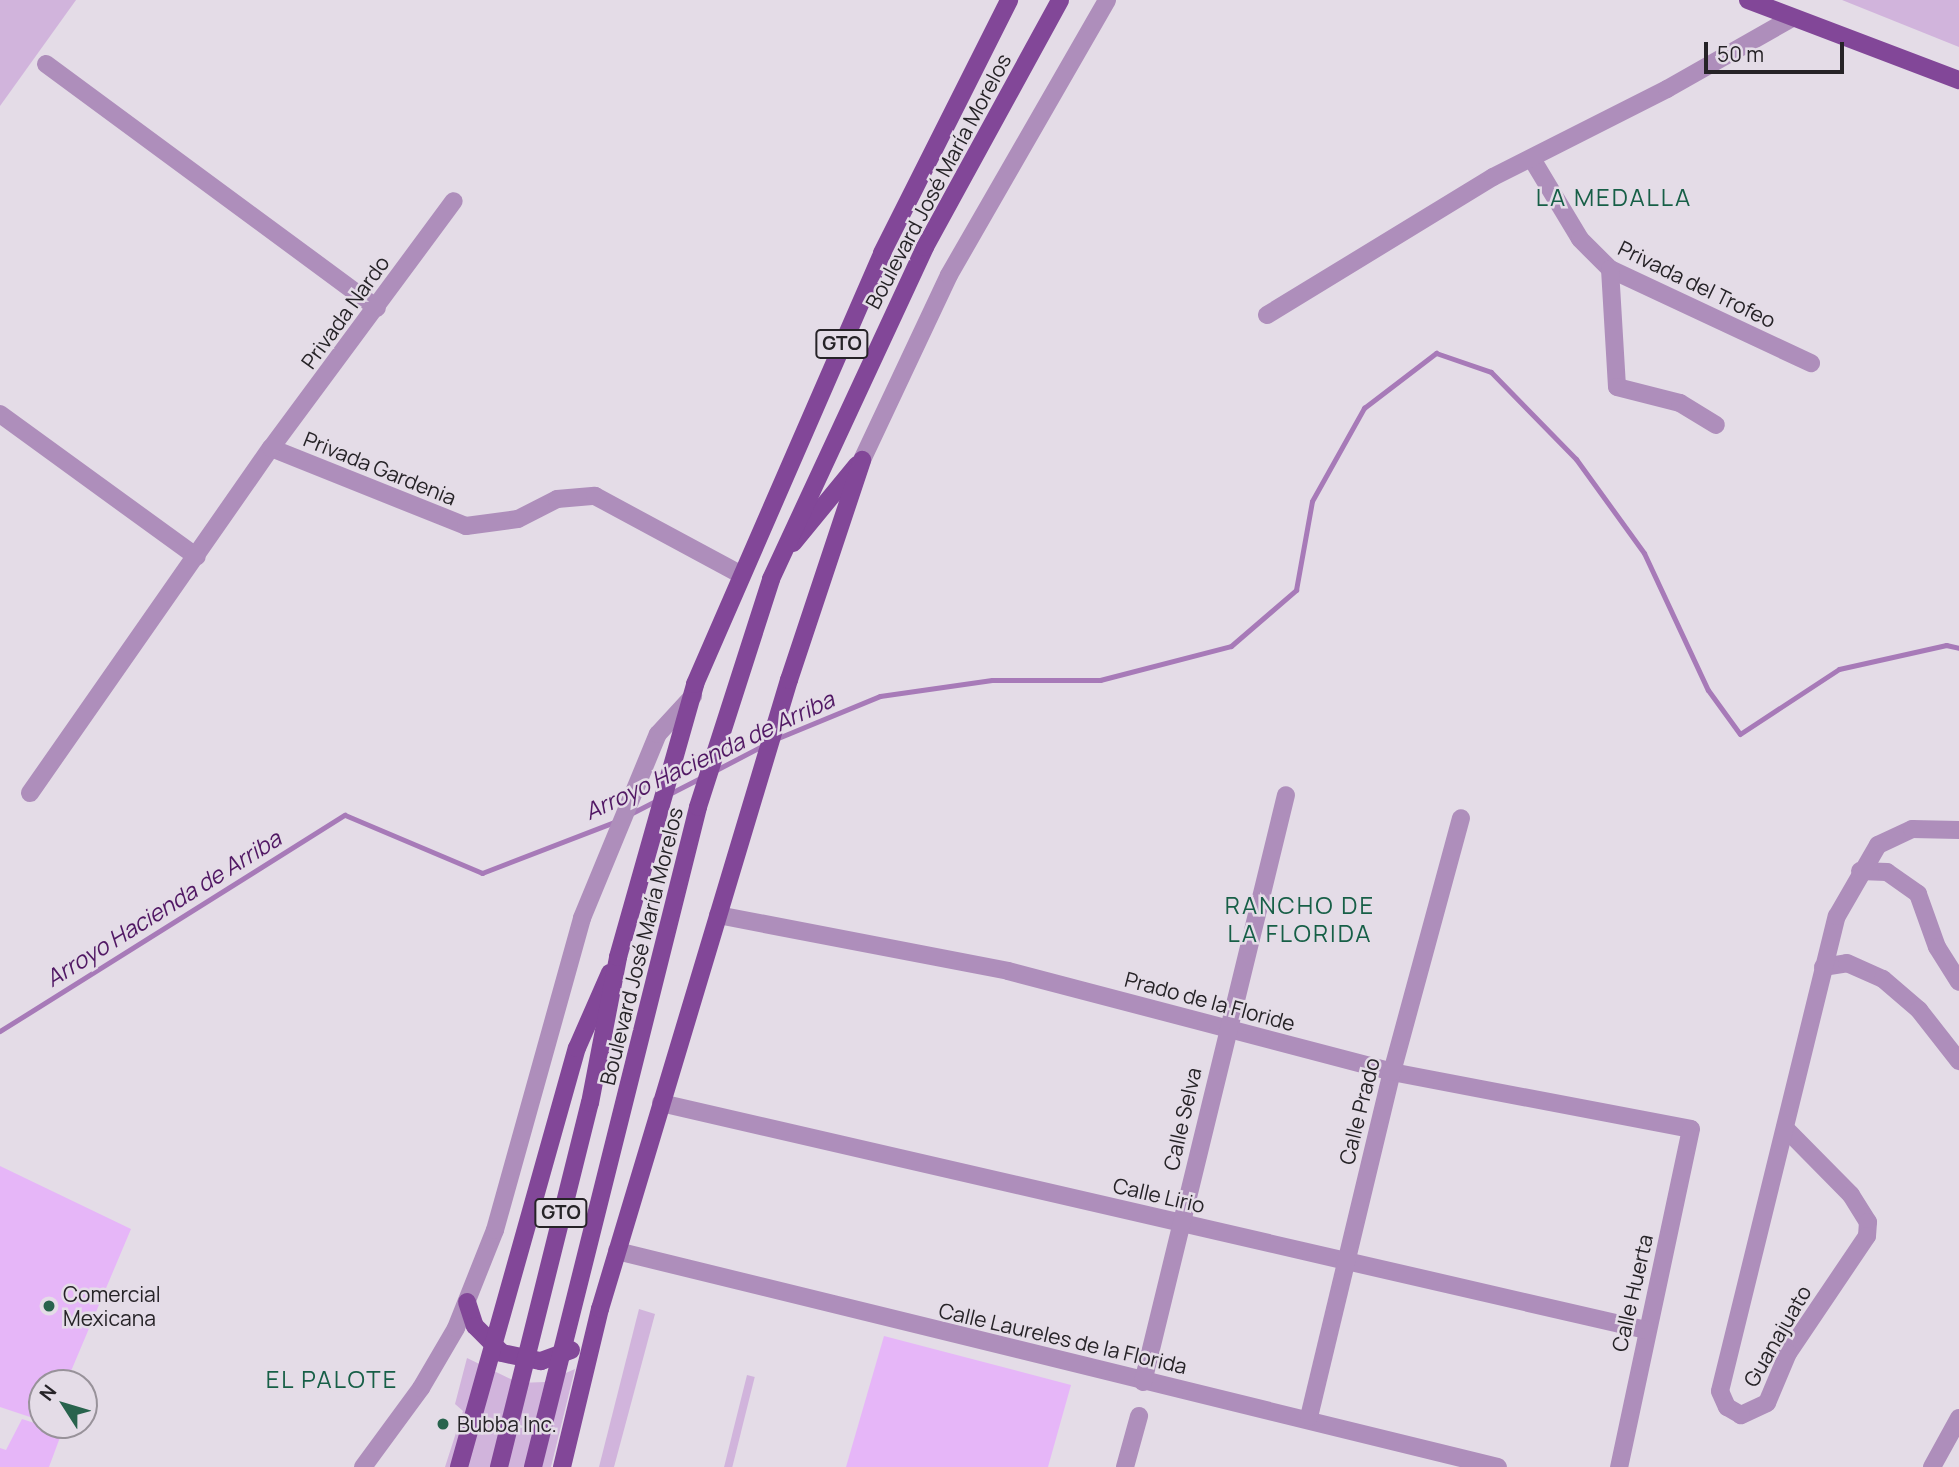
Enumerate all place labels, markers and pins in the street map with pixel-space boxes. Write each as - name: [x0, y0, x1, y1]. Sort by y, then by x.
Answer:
- place label: Comercial Mexicana: [63, 1281, 161, 1331]
- marker: Comercial Mexicana: [41, 1298, 57, 1314]
- place label: Bubba Inc.: [457, 1411, 557, 1437]
- marker: Bubba Inc.: [435, 1416, 451, 1432]

